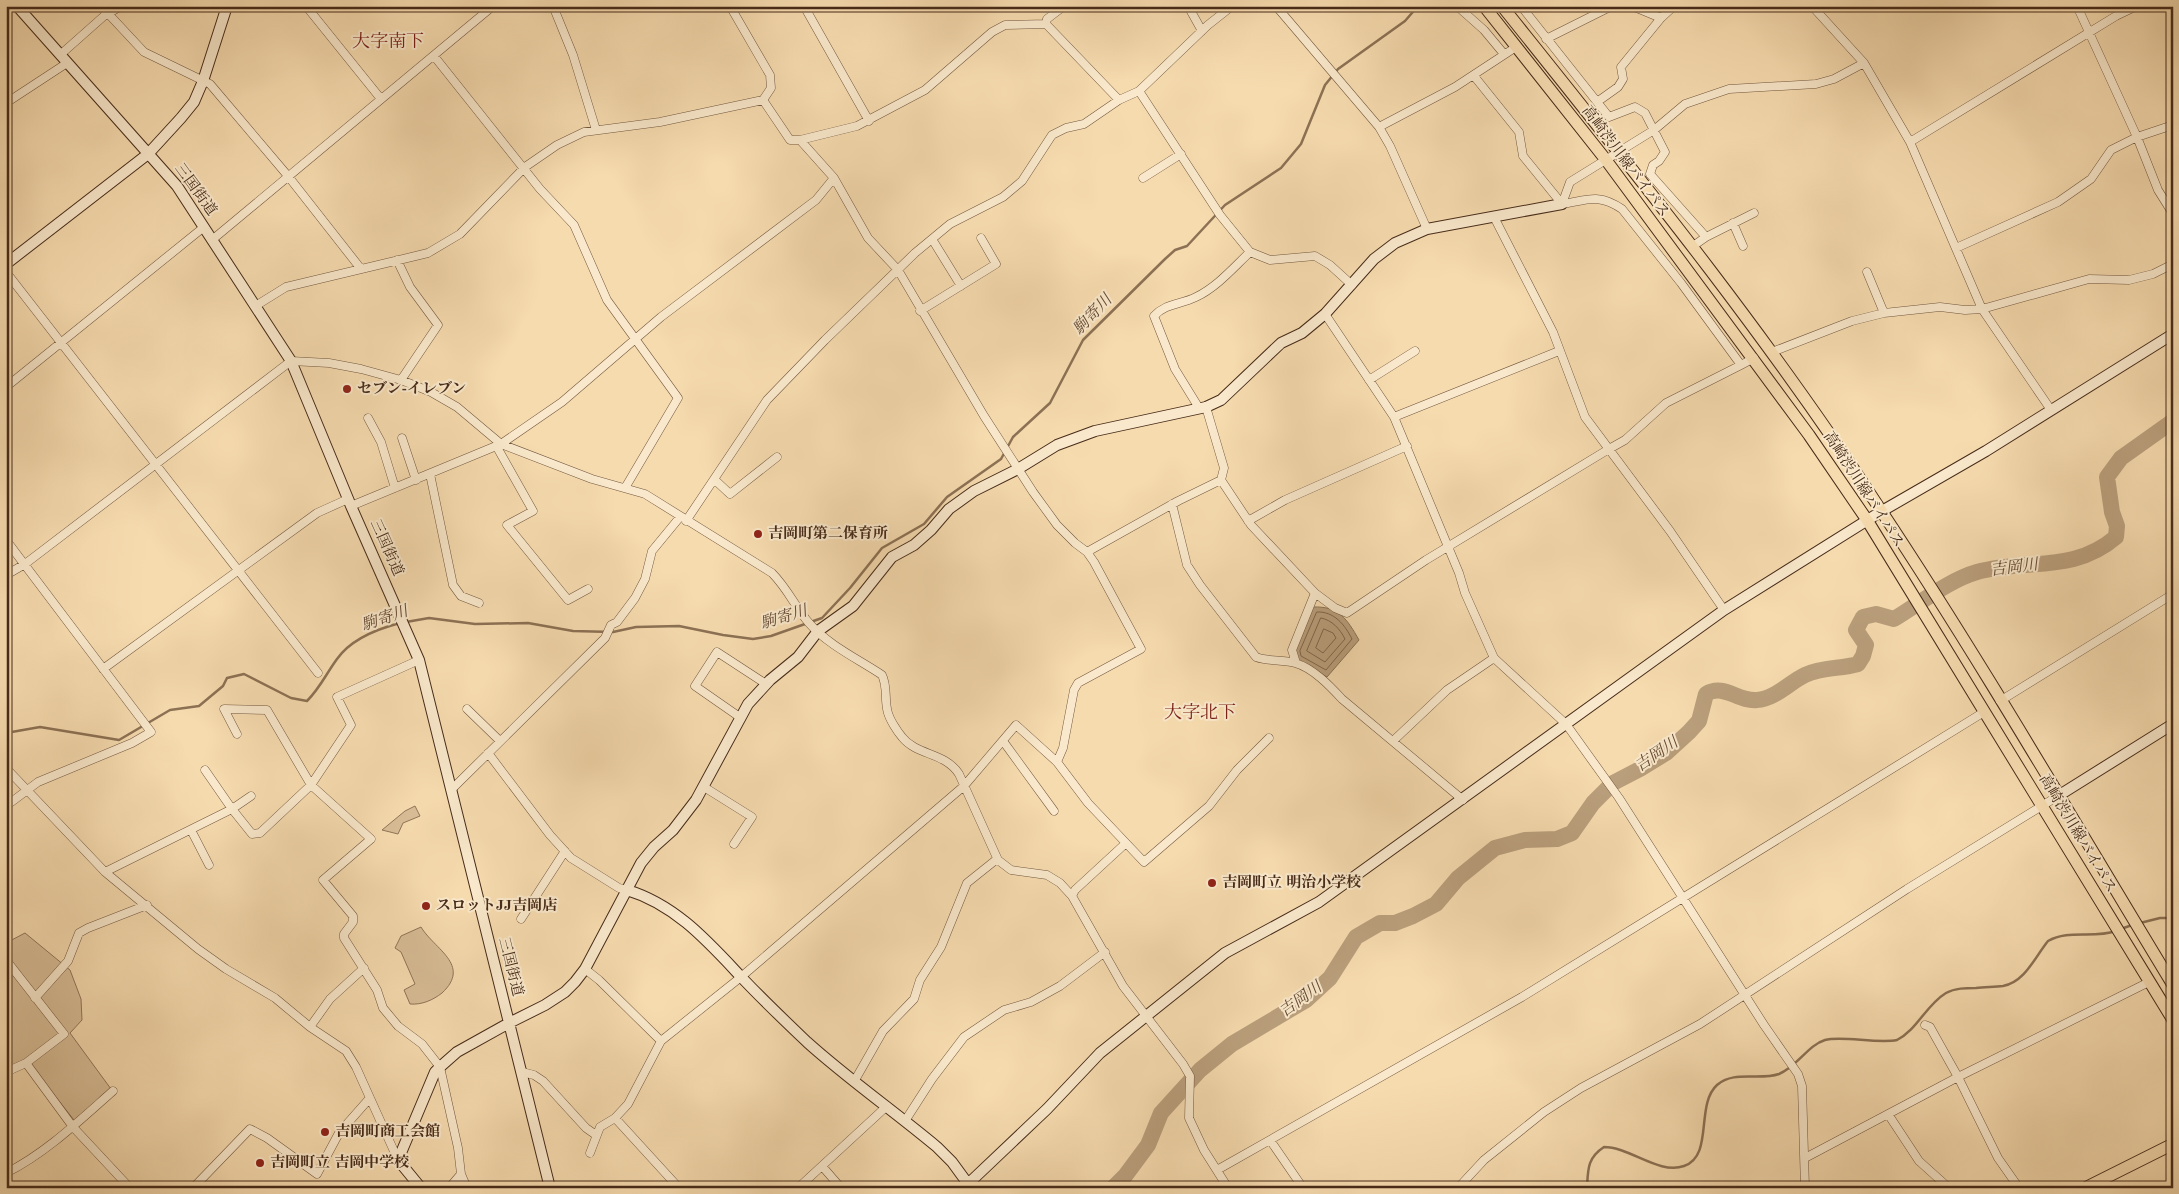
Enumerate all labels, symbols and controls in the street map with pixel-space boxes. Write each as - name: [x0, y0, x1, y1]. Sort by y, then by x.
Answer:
- district label: 大字南下: [352, 31, 424, 51]
- street label: 高崎渋川線バイパス: [1578, 102, 1673, 220]
- street label: 三国街道: [171, 160, 220, 219]
- water label: 駒寄川: [1069, 289, 1117, 338]
- place label: セブン-イレブン: [357, 380, 466, 397]
- marker: セブン-イレブン: [341, 383, 353, 395]
- street label: 高崎渋川線バイパス: [1820, 428, 1908, 551]
- street label: 三国街道: [367, 517, 407, 578]
- place label: 吉岡町第二保育所: [768, 525, 888, 542]
- marker: 吉岡町第二保育所: [752, 528, 764, 540]
- water label: 吉岡川: [1989, 555, 2041, 579]
- water label: 駒寄川: [359, 601, 412, 634]
- water label: 駒寄川: [758, 601, 811, 633]
- district label: 大字北下: [1164, 702, 1236, 722]
- water label: 吉岡川: [1632, 732, 1683, 775]
- street label: 高崎渋川線バイパス: [2036, 771, 2120, 896]
- place label: 吉岡町立 明治小学校: [1222, 873, 1361, 891]
- marker: 吉岡町立 明治小学校: [1206, 877, 1218, 889]
- place label: スロットJJ吉岡店: [436, 897, 557, 914]
- marker: スロットJJ吉岡店: [420, 900, 432, 912]
- street label: 三国街道: [495, 936, 526, 998]
- water label: 吉岡川: [1276, 977, 1327, 1021]
- place label: 吉岡町商工会館: [335, 1123, 440, 1140]
- marker: 吉岡町商工会館: [319, 1126, 331, 1138]
- place label: 吉岡町立 吉岡中学校: [270, 1154, 409, 1171]
- marker: 吉岡町立 吉岡中学校: [254, 1157, 266, 1169]

